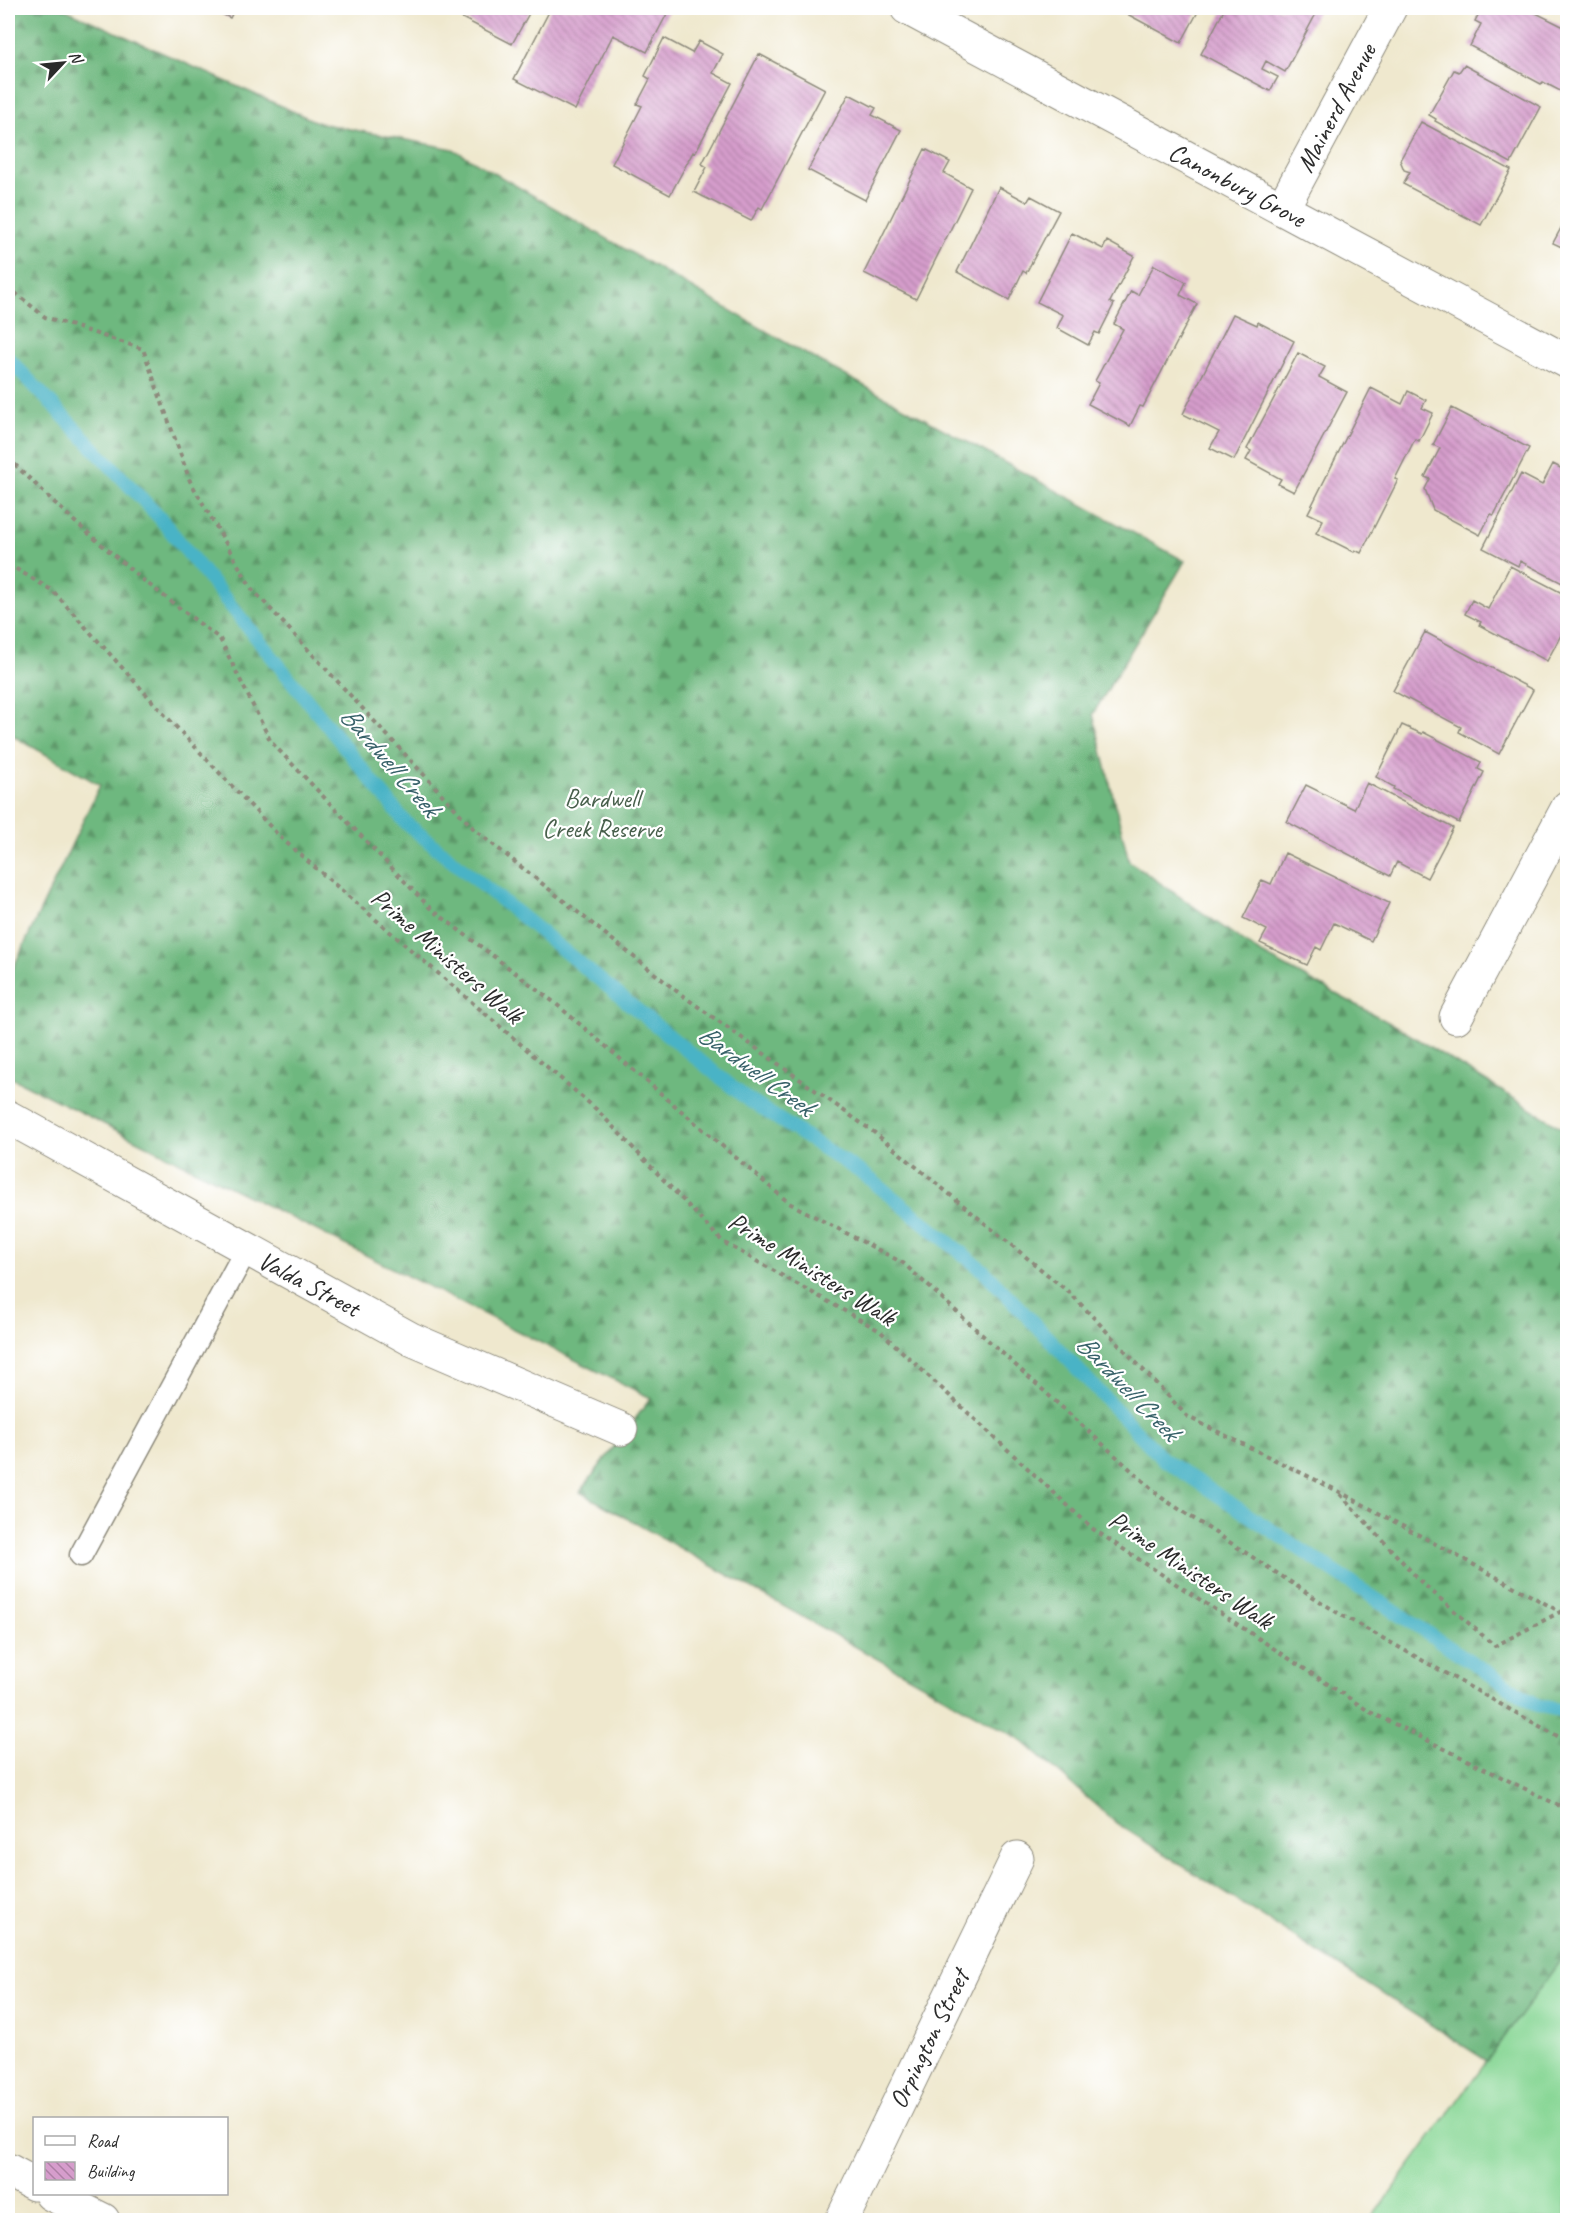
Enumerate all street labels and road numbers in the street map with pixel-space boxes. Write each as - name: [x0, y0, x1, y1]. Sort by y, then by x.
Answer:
- street label: Mainerd Avenue: [1288, 37, 1384, 178]
- street label: Canonbury Grove: [1163, 135, 1312, 236]
- street label: Prime Ministers Walk: [364, 881, 532, 1033]
- street label: Prime Ministers Walk: [722, 1204, 904, 1335]
- street label: Valda Street: [253, 1244, 368, 1326]
- street label: Prime Ministers Walk: [1103, 1503, 1281, 1638]
- street label: Orpington Street: [881, 1961, 978, 2114]

